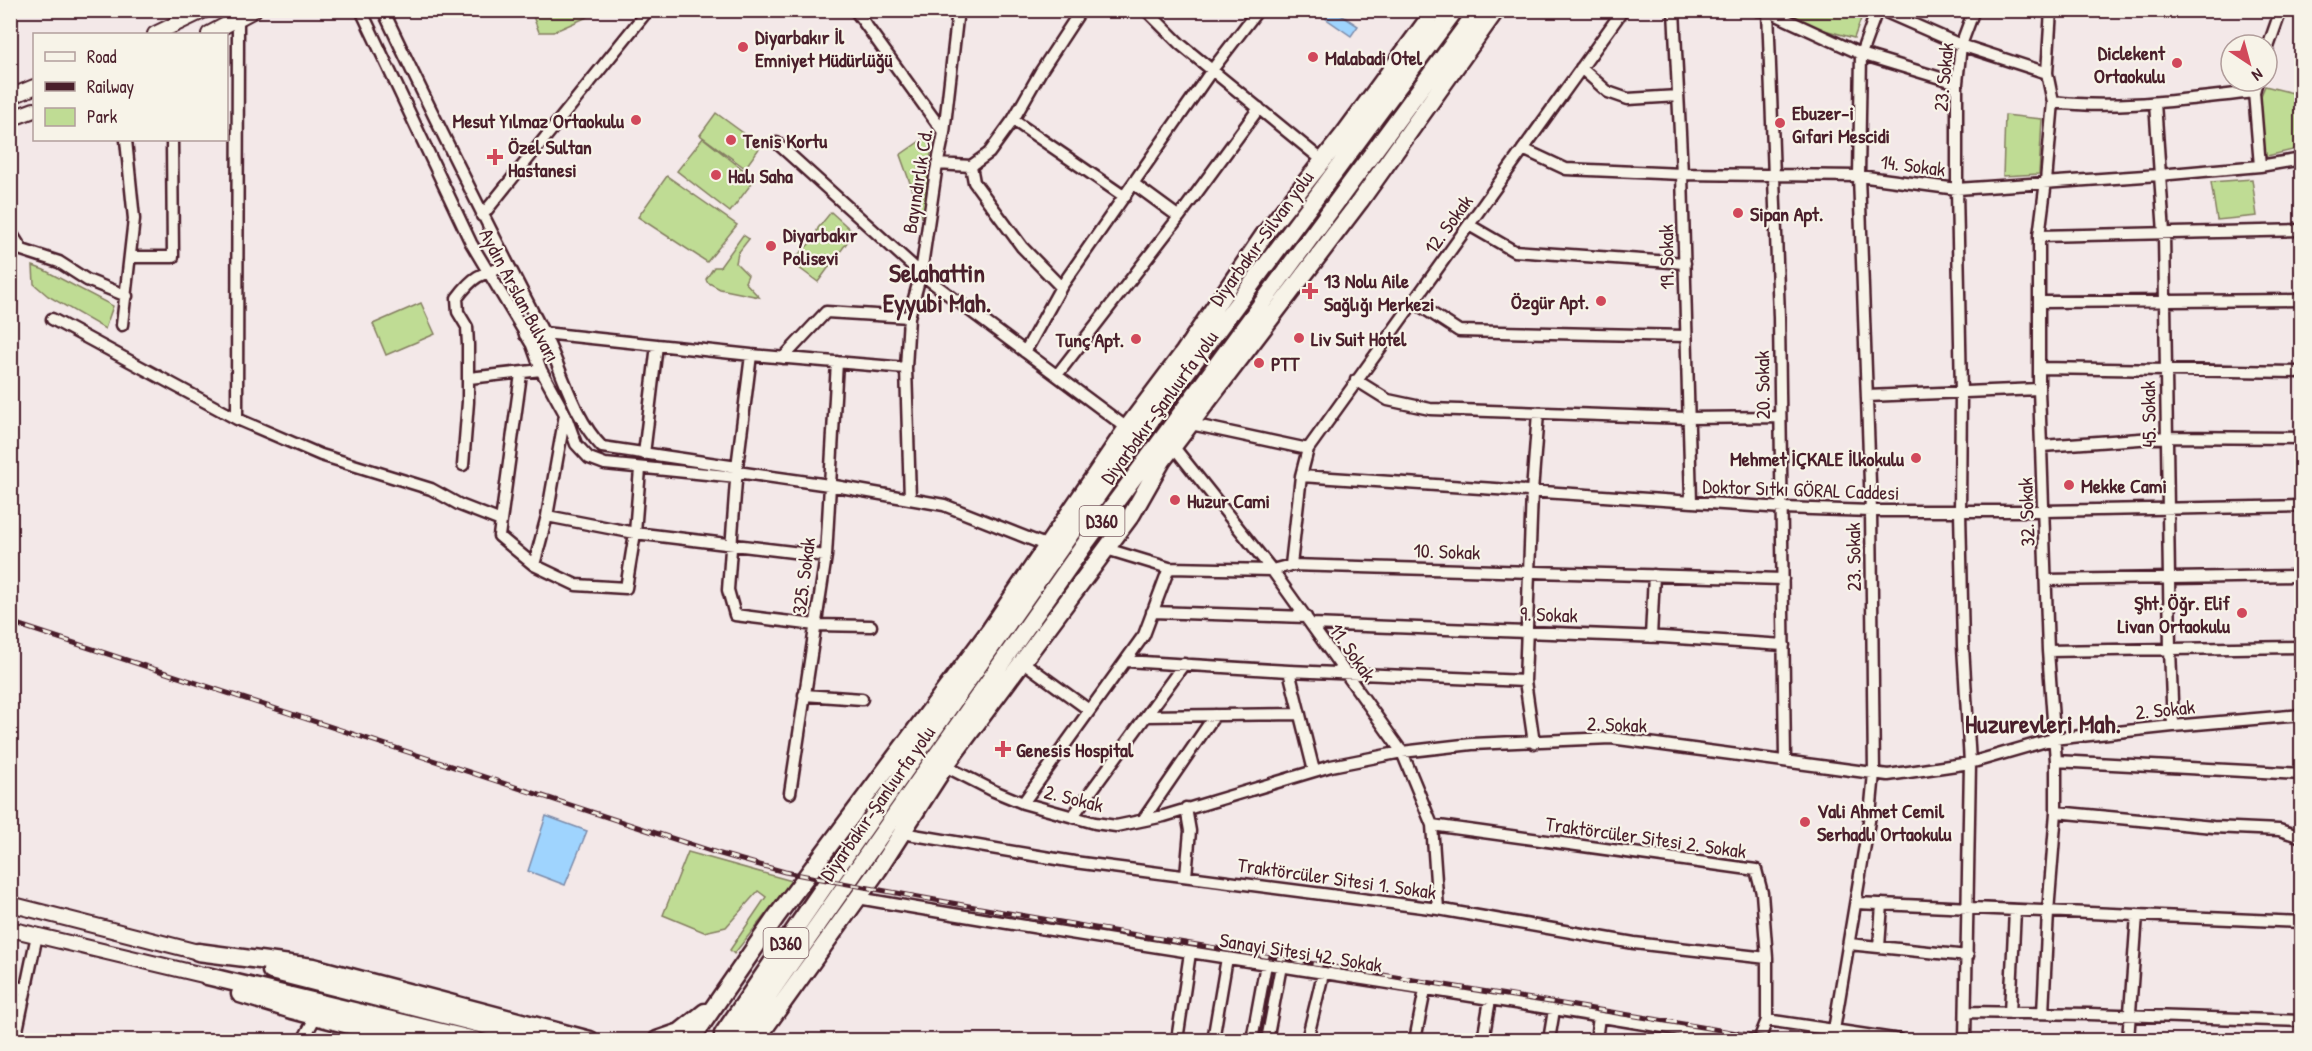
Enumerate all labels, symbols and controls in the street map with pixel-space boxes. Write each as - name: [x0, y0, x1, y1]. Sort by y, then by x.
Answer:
- place label: Diyarbakır İl Emniyet Müdürlüğü: [755, 23, 893, 74]
- legend: [33, 33, 228, 141]
- north arrow: [2219, 33, 2279, 93]
- place label: Diclekent Ortaokulu: [2094, 39, 2166, 89]
- marker: Diyarbakır İl Emniyet Müdürlüğü: [736, 40, 750, 54]
- street label: 23. Sokak: [1927, 42, 1959, 112]
- text: Road: [87, 44, 117, 69]
- place label: Malabadi Otel: [1325, 44, 1423, 71]
- marker: Malabadi Otel: [1306, 50, 1320, 64]
- marker: Diclekent Ortaokulu: [2170, 56, 2184, 70]
- text: N: [2248, 64, 2268, 87]
- text: Railway: [87, 74, 134, 99]
- place label: Ebuzer-i Gıfari Mescidi: [1792, 99, 1890, 149]
- text: Park: [87, 104, 118, 129]
- place label: Mesut Yılmaz Ortaokulu: [453, 107, 625, 134]
- marker: Mesut Yılmaz Ortaokulu: [629, 113, 643, 127]
- marker: Ebuzer-i Gıfari Mescidi: [1773, 116, 1787, 130]
- place label: Tenis Kortu: [742, 127, 828, 154]
- street label: Bayındırlık Cd.: [895, 127, 939, 235]
- place label: Özel Sultan Hastanesi: [508, 133, 592, 183]
- marker: Tenis Kortu: [724, 133, 738, 147]
- marker: Özel Sultan Hastanesi: [486, 148, 504, 166]
- street label: 14. Sokak: [1879, 148, 1947, 182]
- place label: Halı Saha: [728, 162, 793, 189]
- street label: Diyarbakır-Silvan yolu: [1203, 165, 1319, 311]
- marker: Halı Saha: [709, 168, 723, 182]
- street label: 12. Sokak: [1417, 189, 1479, 259]
- place label: Sipan Apt.: [1750, 200, 1823, 228]
- marker: Sipan Apt.: [1731, 206, 1745, 220]
- place label: Diyarbakır Polisevi: [783, 221, 858, 271]
- street label: Aydın Arslan Bulvarı: [473, 224, 567, 366]
- street label: 19. Sokak: [1652, 224, 1680, 290]
- marker: Diyarbakır Polisevi: [764, 239, 778, 253]
- district label: Selahattin Eyyubi Mah.: [883, 255, 991, 321]
- place label: 13 Nolu Aile Sağlığı Merkezi: [1324, 267, 1435, 318]
- marker: 13 Nolu Aile Sağlığı Merkezi: [1301, 282, 1319, 300]
- place label: Özgür Apt.: [1511, 288, 1589, 316]
- marker: Özgür Apt.: [1594, 294, 1608, 308]
- street label: Diyarbakır-Şanlıurfa yolu: [1094, 325, 1224, 489]
- place label: Liv Suit Hotel: [1311, 325, 1407, 352]
- place label: Tunç Apt.: [1055, 326, 1124, 354]
- marker: Liv Suit Hotel: [1292, 331, 1306, 345]
- marker: Tunç Apt.: [1129, 332, 1143, 346]
- place label: PTT: [1271, 350, 1300, 377]
- street label: 20. Sokak: [1748, 350, 1776, 420]
- marker: PTT: [1252, 356, 1266, 370]
- street label: 45. Sokak: [2134, 381, 2162, 447]
- place label: Mehmet İÇKALE İlkokulu: [1730, 445, 1905, 472]
- marker: Mehmet İÇKALE İlkokulu: [1909, 451, 1923, 465]
- street label: Doktor Sıtkı GÖRAL Caddesi: [1702, 472, 1900, 506]
- place label: Mekke Cami: [2081, 472, 2167, 499]
- street label: 32. Sokak: [2011, 477, 2041, 547]
- marker: Mekke Cami: [2062, 478, 2076, 492]
- place label: Huzur Cami: [1187, 487, 1270, 514]
- marker: Huzur Cami: [1168, 493, 1182, 507]
- road number: D360: [1080, 506, 1124, 536]
- street label: 23. Sokak: [1839, 522, 1867, 592]
- street label: 325. Sokak: [785, 536, 821, 616]
- street label: 10. Sokak: [1413, 536, 1481, 566]
- place label: Şht. Öğr. Elif Livan Ortaokulu: [2117, 589, 2231, 639]
- street label: 9. Sokak: [1520, 599, 1578, 629]
- marker: Şht. Öğr. Elif Livan Ortaokulu: [2235, 606, 2249, 620]
- street label: 11. Sokak: [1323, 618, 1383, 686]
- street label: 2. Sokak: [2134, 692, 2196, 726]
- district label: Huzurevleri Mah.: [1965, 706, 2121, 741]
- street label: 2. Sokak: [1587, 709, 1647, 739]
- street label: Diyarbakır-Şanlıurfa yolu: [813, 720, 941, 886]
- place label: Genesis Hospital: [1016, 736, 1134, 764]
- marker: Genesis Hospital: [994, 740, 1012, 758]
- street label: 2. Sokak: [1042, 778, 1106, 818]
- place label: Vali Ahmet Cemil Serhadlı Ortaokulu: [1817, 797, 1952, 847]
- street label: Traktörcüler Sitesi 2. Sokak: [1544, 810, 1748, 864]
- marker: Vali Ahmet Cemil Serhadlı Ortaokulu: [1798, 815, 1812, 829]
- street label: Traktörcüler Sitesi 1. Sokak: [1236, 851, 1438, 905]
- street label: Sanayi Sitesi 42. Sokak: [1218, 926, 1384, 978]
- road number: D360: [764, 928, 808, 958]

